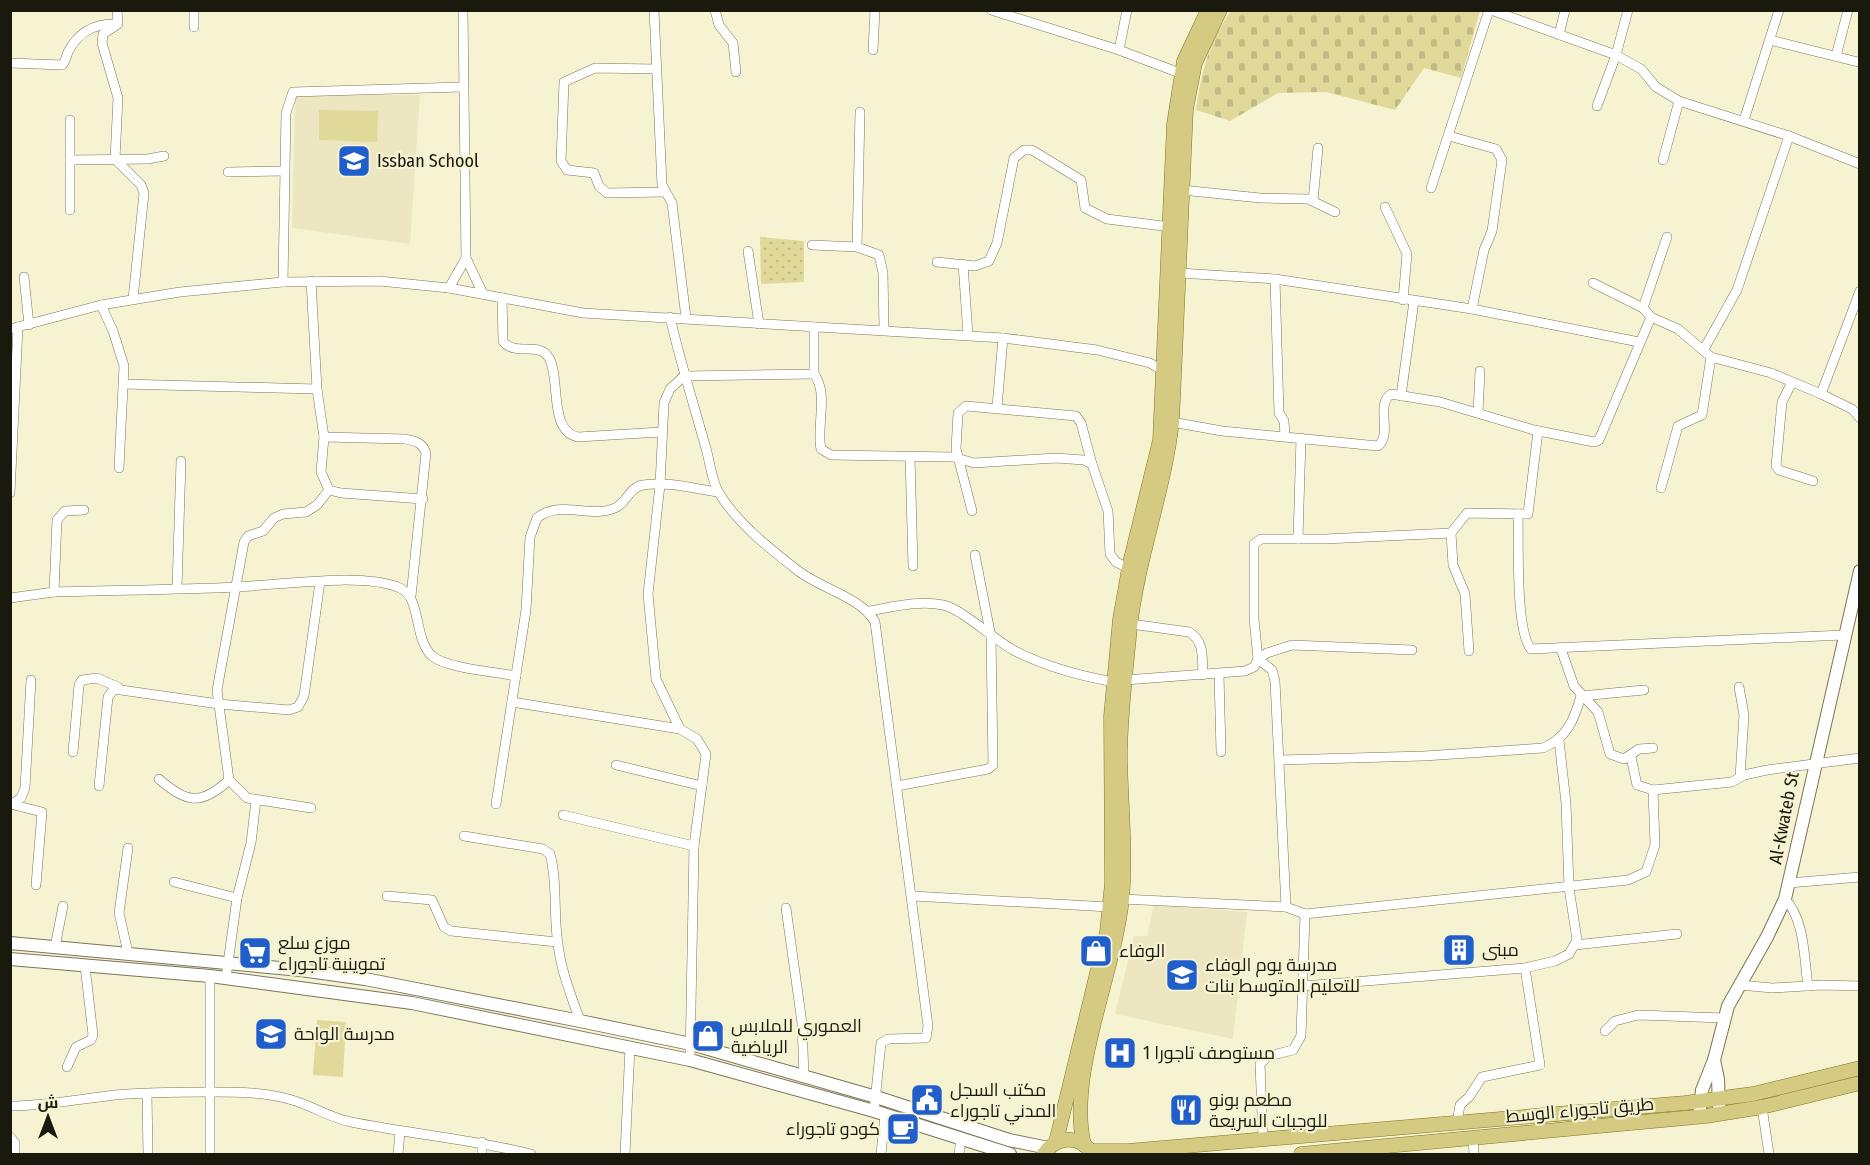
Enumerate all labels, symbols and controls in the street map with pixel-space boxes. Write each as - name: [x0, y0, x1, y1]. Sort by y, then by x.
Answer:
- school or university icon: Issban School: [336, 143, 372, 179]
- place label: Issban School: [377, 150, 479, 172]
- street label: Al-Kwateb St: [1764, 770, 1804, 866]
- place label: موزع سلع تموينية تاجوراء: [278, 932, 385, 975]
- building icon: مبنى: [1441, 932, 1477, 968]
- shop icon: الوفاء: [1078, 933, 1114, 969]
- supermarket icon: موزع سلع تموينية تاجوراء: [237, 935, 273, 971]
- place label: مبنى: [1482, 939, 1519, 961]
- place label: الوفاء: [1119, 940, 1165, 962]
- place label: مدرسة يوم الوفاء للتعليم المتوسط بنات: [1205, 954, 1360, 998]
- school or university icon: مدرسة يوم الوفاء للتعليم المتوسط بنات: [1164, 957, 1200, 993]
- place label: العموري للملابس الرياضية: [731, 1015, 862, 1058]
- school or university icon: مدرسة الواحة: [253, 1016, 289, 1052]
- shop icon: العموري للملابس الرياضية: [690, 1018, 726, 1054]
- place label: مدرسة الواحة: [294, 1023, 395, 1045]
- hospital icon: مستوصف تاجورا 1: [1102, 1035, 1138, 1071]
- place label: مستوصف تاجورا 1: [1143, 1042, 1275, 1064]
- place label: مكتب السجل المدني تاجوراء: [950, 1079, 1056, 1125]
- public building icon: مكتب السجل المدني تاجوراء: [909, 1082, 945, 1118]
- north arrow: [18, 1087, 78, 1147]
- place label: مطعم بونو للوجبات السريعة: [1209, 1089, 1327, 1132]
- restaurant icon: مطعم بونو للوجبات السريعة: [1168, 1092, 1204, 1128]
- text: ش: [38, 1093, 58, 1112]
- street label: طريق تاجوراء الوسط: [1505, 1093, 1655, 1128]
- cafe icon: كودو تاجوراء: [885, 1111, 921, 1147]
- place label: كودو تاجوراء: [786, 1118, 880, 1140]

